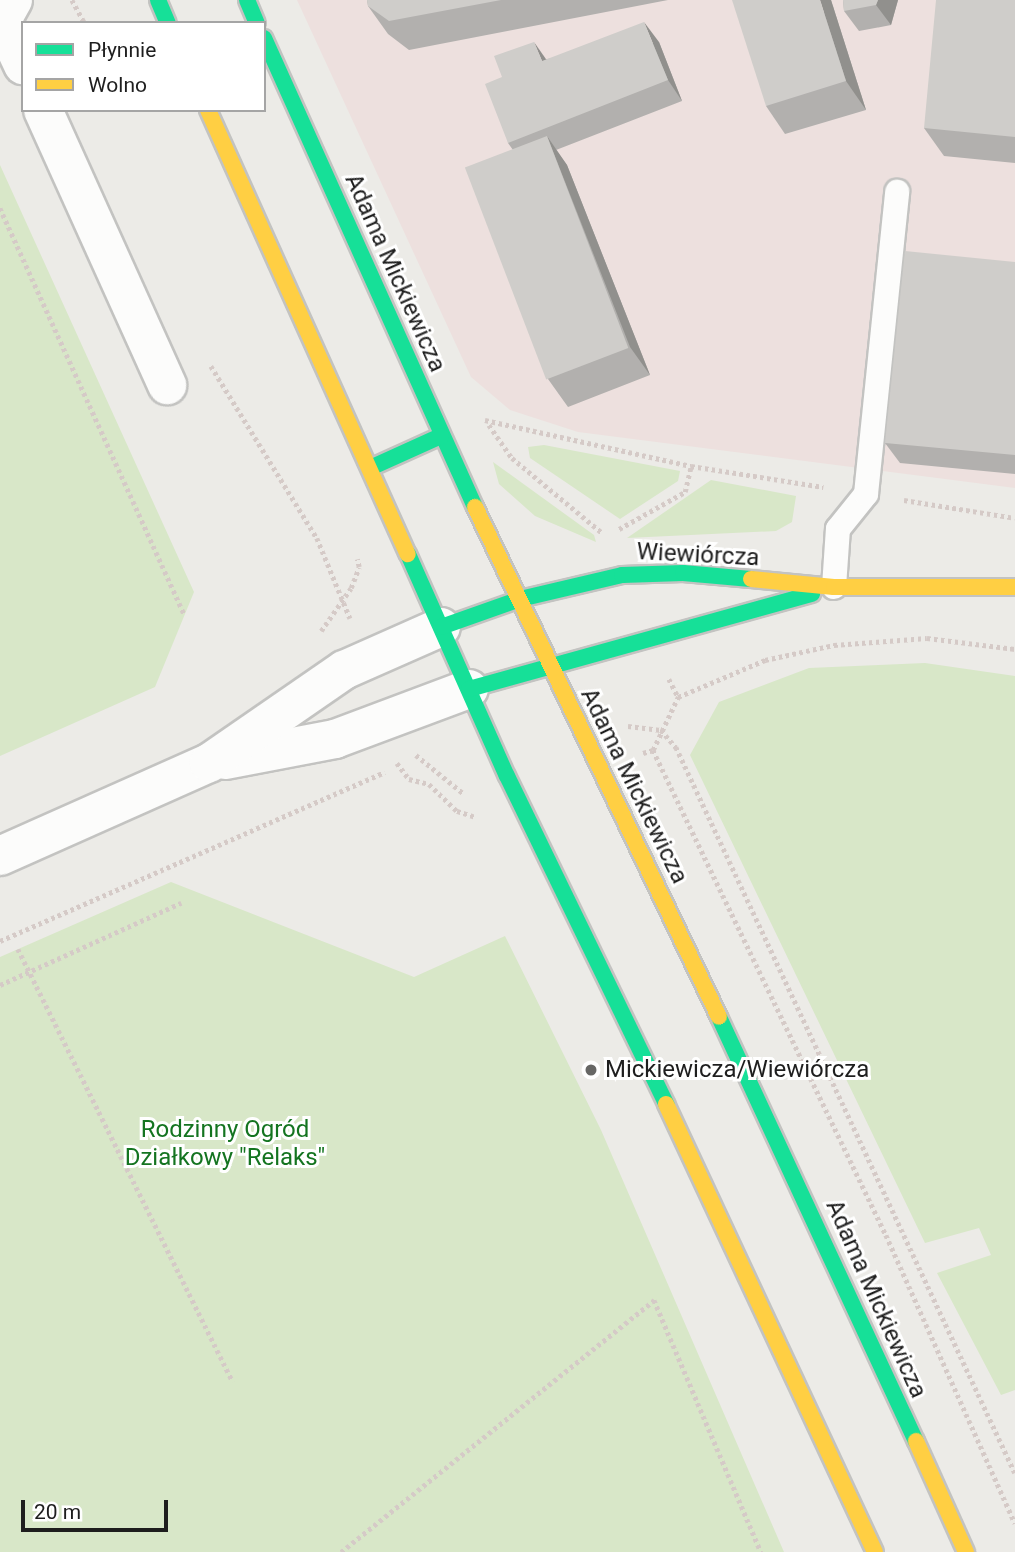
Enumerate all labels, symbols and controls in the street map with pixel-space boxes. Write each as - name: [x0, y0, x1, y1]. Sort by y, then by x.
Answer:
- legend: [21, 21, 266, 112]
- text: Płynnie: [88, 38, 156, 62]
- text: Wolno: [88, 73, 147, 97]
- street label: Adama Mickiewicza: [338, 169, 452, 377]
- street label: Wiewiórcza: [636, 537, 760, 573]
- street label: Adama Mickiewicza: [574, 684, 694, 888]
- place label: Mickiewicza/Wiewiórcza: [605, 1056, 869, 1084]
- marker: Mickiewicza/Wiewiórcza: [583, 1062, 599, 1078]
- park label: Rodzinny Ogród Działkowy "Relaks": [125, 1116, 325, 1172]
- street label: Adama Mickiewicza: [819, 1195, 933, 1403]
- scale bar: [24, 1486, 172, 1530]
- text: 20 m: [34, 1500, 81, 1524]

